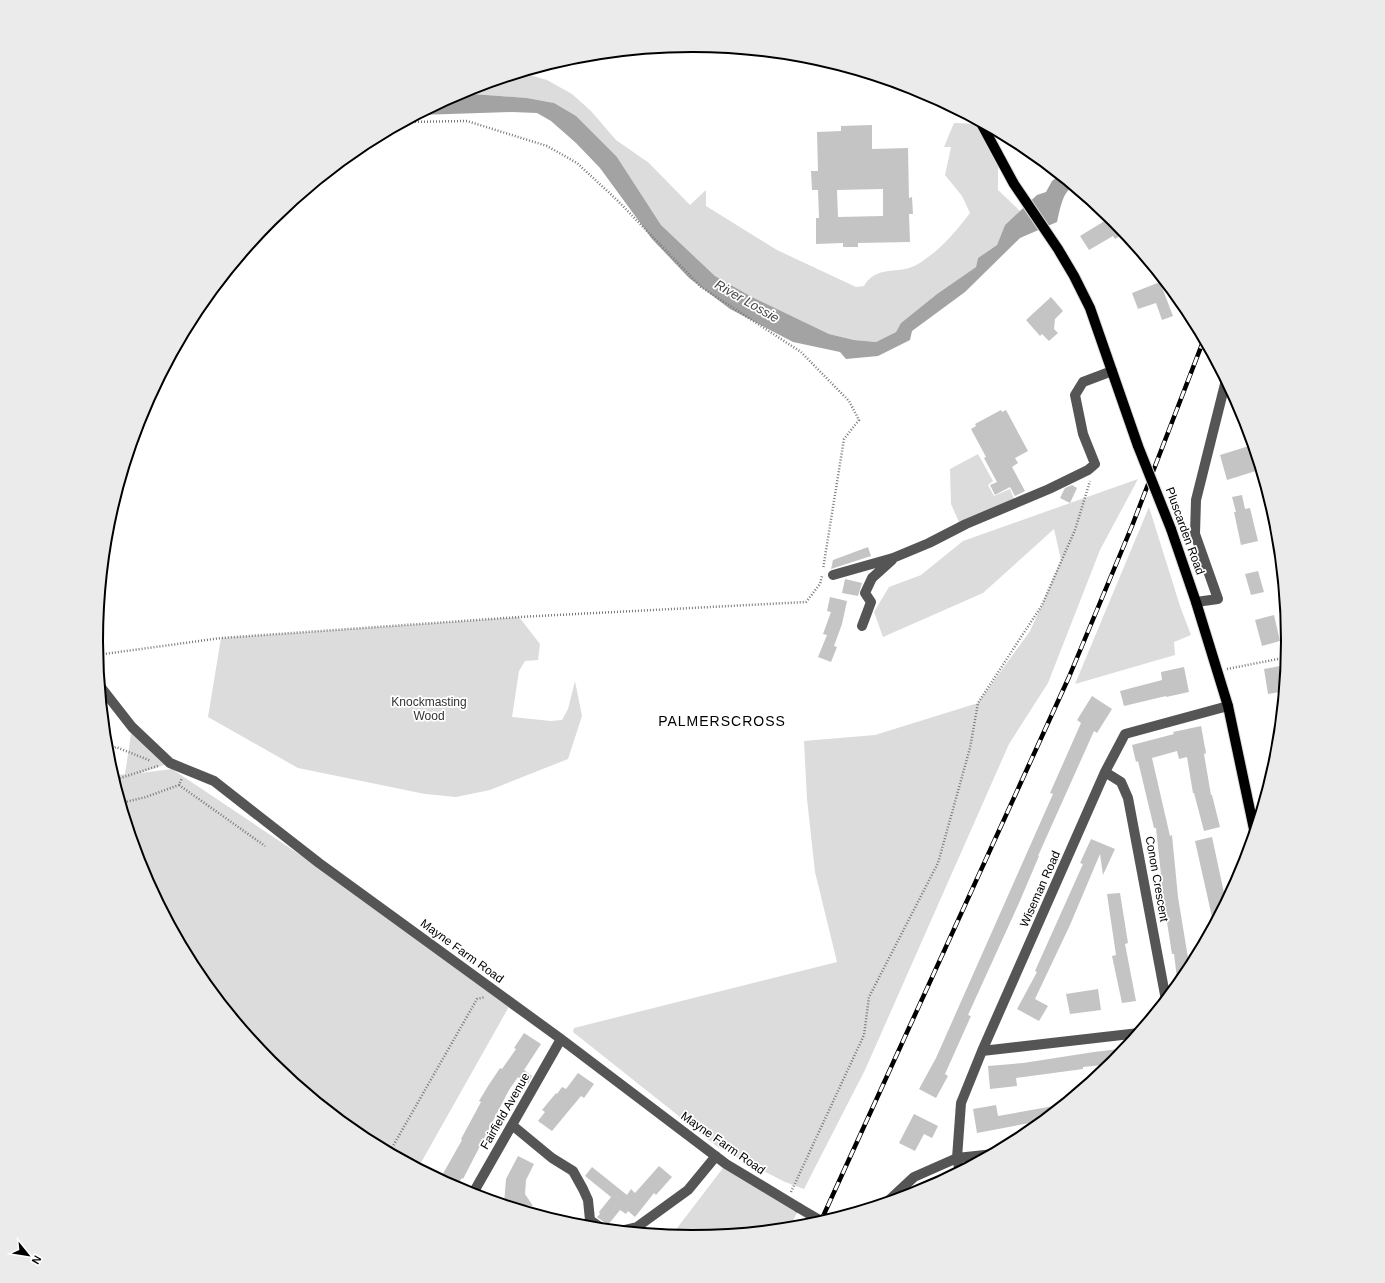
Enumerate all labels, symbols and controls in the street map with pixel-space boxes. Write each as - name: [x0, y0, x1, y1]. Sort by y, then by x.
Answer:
- water label: River Lossie: [712, 277, 782, 325]
- street label: Pluscarden Road: [1163, 485, 1207, 577]
- park label: Knockmasting Wood: [391, 695, 467, 723]
- district label: PALMERSCROSS: [658, 713, 786, 729]
- street label: Conon Crescent: [1143, 835, 1172, 924]
- street label: Wiseman Road: [1017, 849, 1063, 929]
- street label: Mayne Farm Road: [418, 916, 506, 986]
- street label: Fairfield Avenue: [477, 1070, 533, 1152]
- street label: Mayne Farm Road: [678, 1109, 768, 1177]
- north arrow: [8, 1235, 48, 1275]
- text: N: [29, 1254, 44, 1266]

